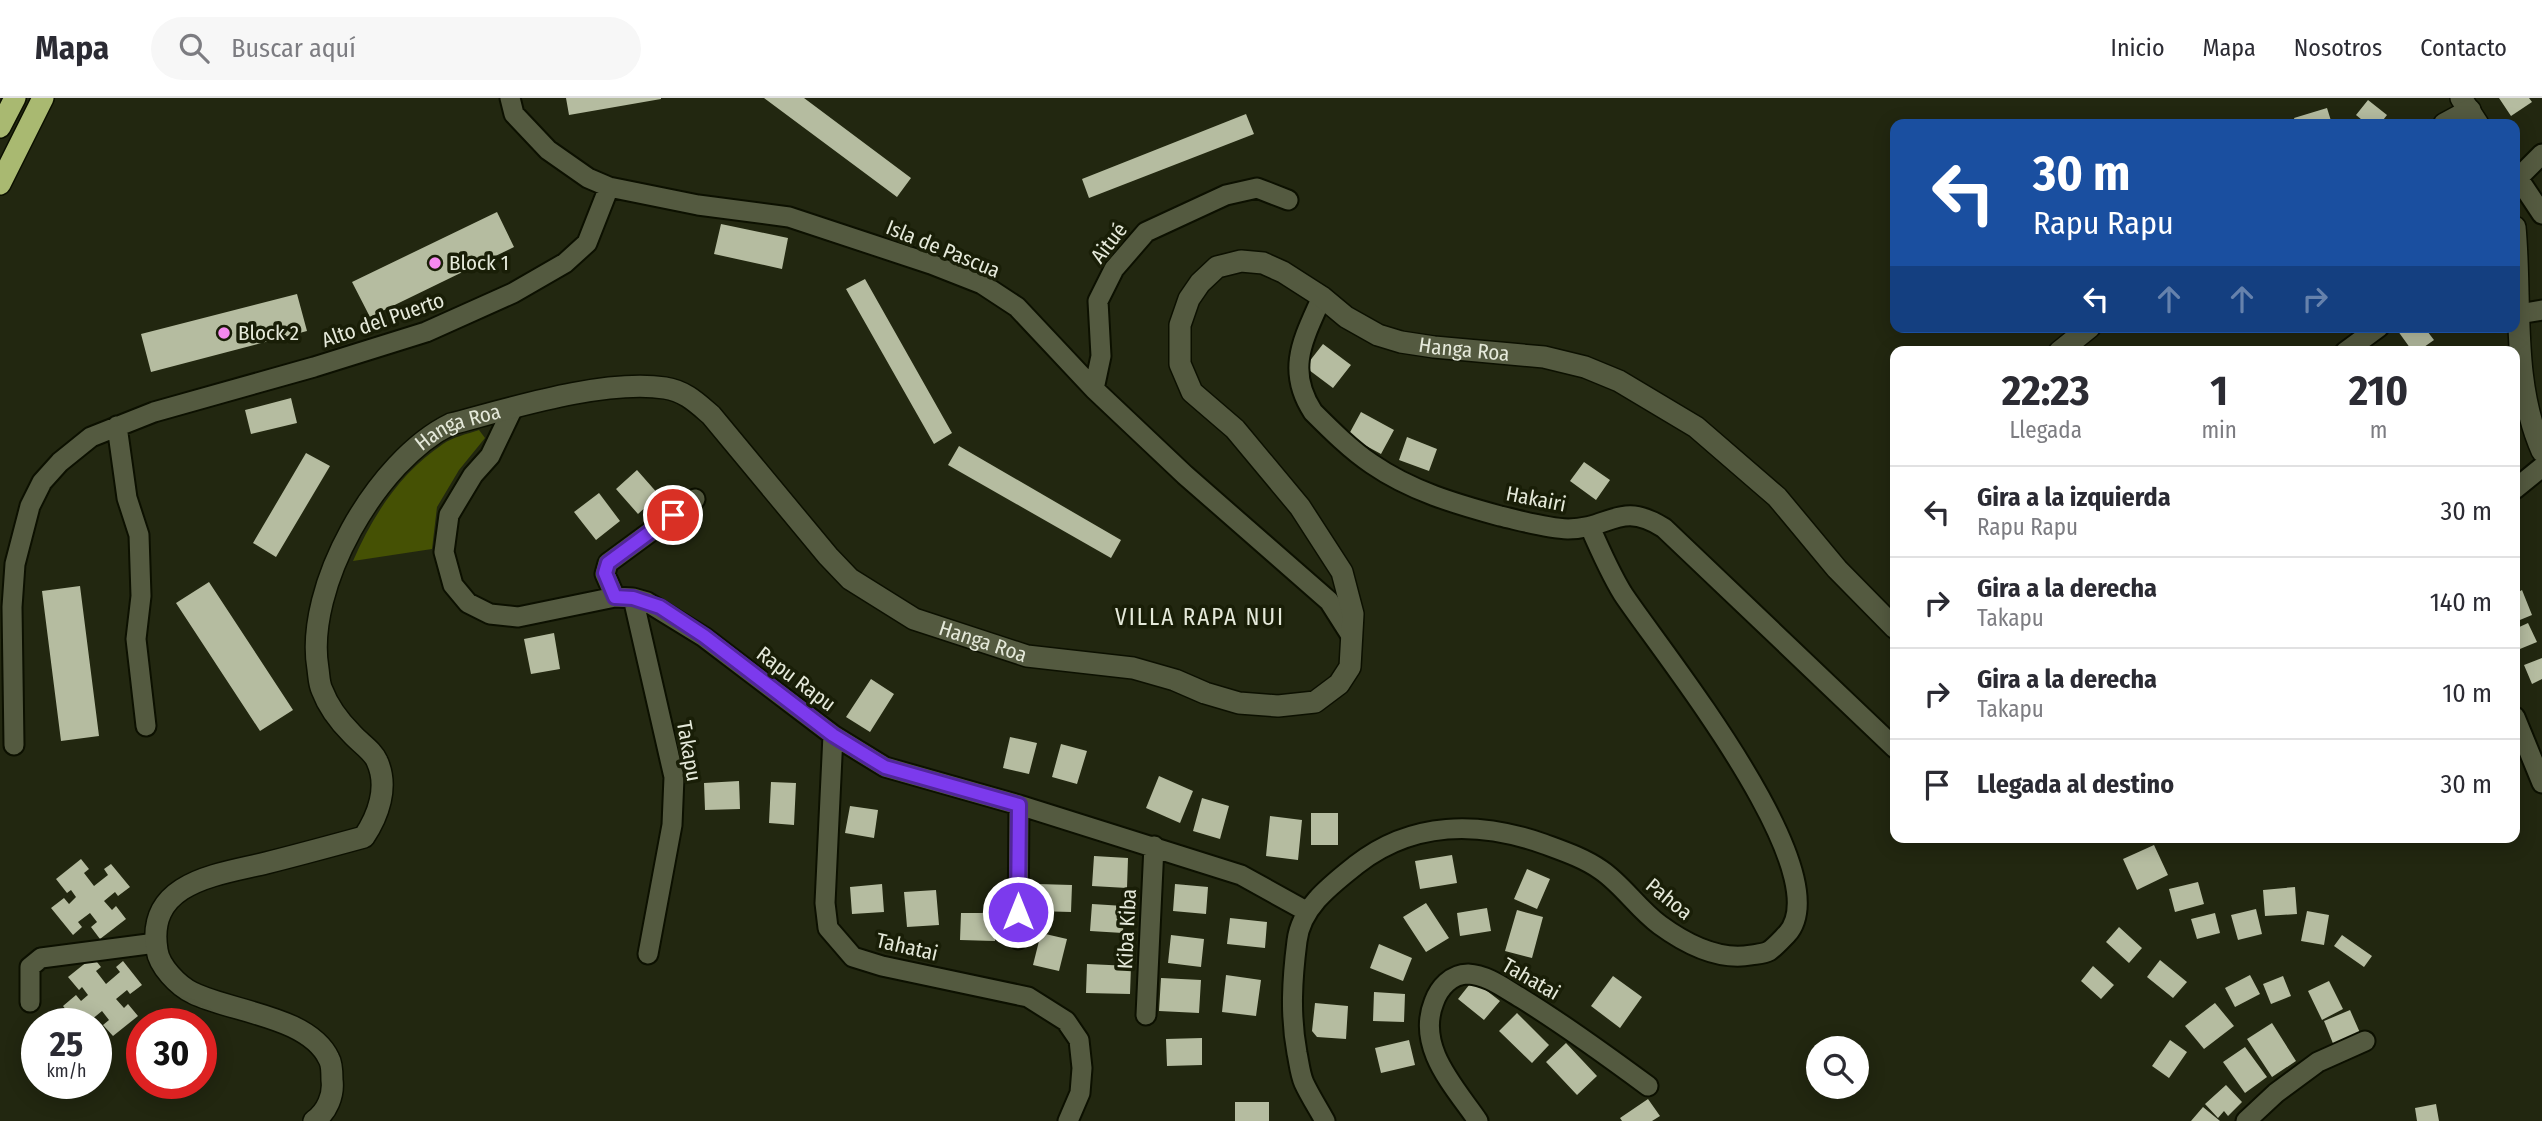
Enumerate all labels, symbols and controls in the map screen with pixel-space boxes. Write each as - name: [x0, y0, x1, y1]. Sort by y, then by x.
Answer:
- search box: [151, 17, 641, 80]
- text: Mapa: [35, 28, 109, 68]
- icon: search: [175, 29, 213, 67]
- text: Buscar aquí: [231, 33, 356, 64]
- text: Inicio: [2111, 34, 2165, 62]
- text: Mapa: [2203, 34, 2256, 62]
- text: Nosotros: [2294, 34, 2382, 62]
- text: Contacto: [2420, 34, 2507, 62]
- text: 30 m: [2033, 144, 2131, 203]
- icon: left: [1918, 147, 2009, 238]
- text: Rapu Rapu: [2033, 204, 2174, 242]
- street label: Isla de Pascua: [882, 214, 1004, 284]
- street label: Aitué: [1085, 217, 1133, 269]
- place label: Block 1: [449, 250, 509, 276]
- marker: Block 1: [427, 255, 443, 271]
- icon: left: [2077, 280, 2115, 318]
- icon: ahead: [2150, 280, 2188, 318]
- icon: ahead: [2223, 280, 2261, 318]
- icon: right: [2296, 280, 2334, 318]
- street label: Alto del Puerto: [318, 287, 448, 353]
- place label: Block 2: [238, 320, 299, 346]
- marker: Block 2: [216, 325, 232, 341]
- street label: Hanga Roa: [1417, 332, 1511, 367]
- text: 22:23: [2002, 366, 2090, 416]
- text: 1: [2210, 366, 2228, 416]
- text: 210: [2349, 366, 2408, 416]
- street label: Hanga Roa: [410, 398, 504, 456]
- text: Llegada: [2009, 416, 2082, 444]
- text: min: [2201, 416, 2237, 444]
- text: m: [2370, 416, 2387, 444]
- street label: Hakairi: [1504, 480, 1568, 518]
- text: Gira a la izquierda: [1977, 482, 2171, 513]
- pin: [643, 485, 703, 545]
- icon: left: [1918, 493, 1956, 531]
- icon: arrive: [654, 496, 692, 534]
- text: 30 m: [2441, 496, 2492, 527]
- text: Rapu Rapu: [1977, 513, 2078, 541]
- text: Gira a la derecha: [1977, 573, 2157, 604]
- icon: right: [1918, 584, 1956, 622]
- text: 140 m: [2430, 587, 2492, 618]
- district label: VILLA RAPA NUI: [1115, 603, 1285, 631]
- text: Takapu: [1977, 604, 2044, 632]
- street label: Hanga Roa: [936, 615, 1030, 668]
- street label: Rapu Rapu: [751, 641, 841, 717]
- text: Gira a la derecha: [1977, 664, 2157, 695]
- icon: right: [1918, 675, 1956, 713]
- text: 10 m: [2442, 678, 2492, 709]
- text: Takapu: [1977, 695, 2044, 723]
- street label: Takapu: [671, 719, 707, 783]
- icon: arrive: [1918, 766, 1956, 804]
- text: Llegada al destino: [1977, 769, 2174, 800]
- text: 30 m: [2441, 769, 2492, 800]
- street label: Pahoa: [1640, 872, 1698, 926]
- position arrow: [981, 875, 1055, 949]
- street label: Kiba Kiba: [1112, 888, 1142, 970]
- street label: Tahatai: [874, 927, 940, 967]
- street label: Tahatai: [1497, 952, 1565, 1006]
- speed limit sign: 30: [126, 1008, 217, 1099]
- text: 25: [50, 1023, 83, 1065]
- map controls: [1806, 1036, 1869, 1099]
- button: search: [1806, 1036, 1869, 1099]
- text: km/h: [46, 1060, 87, 1082]

